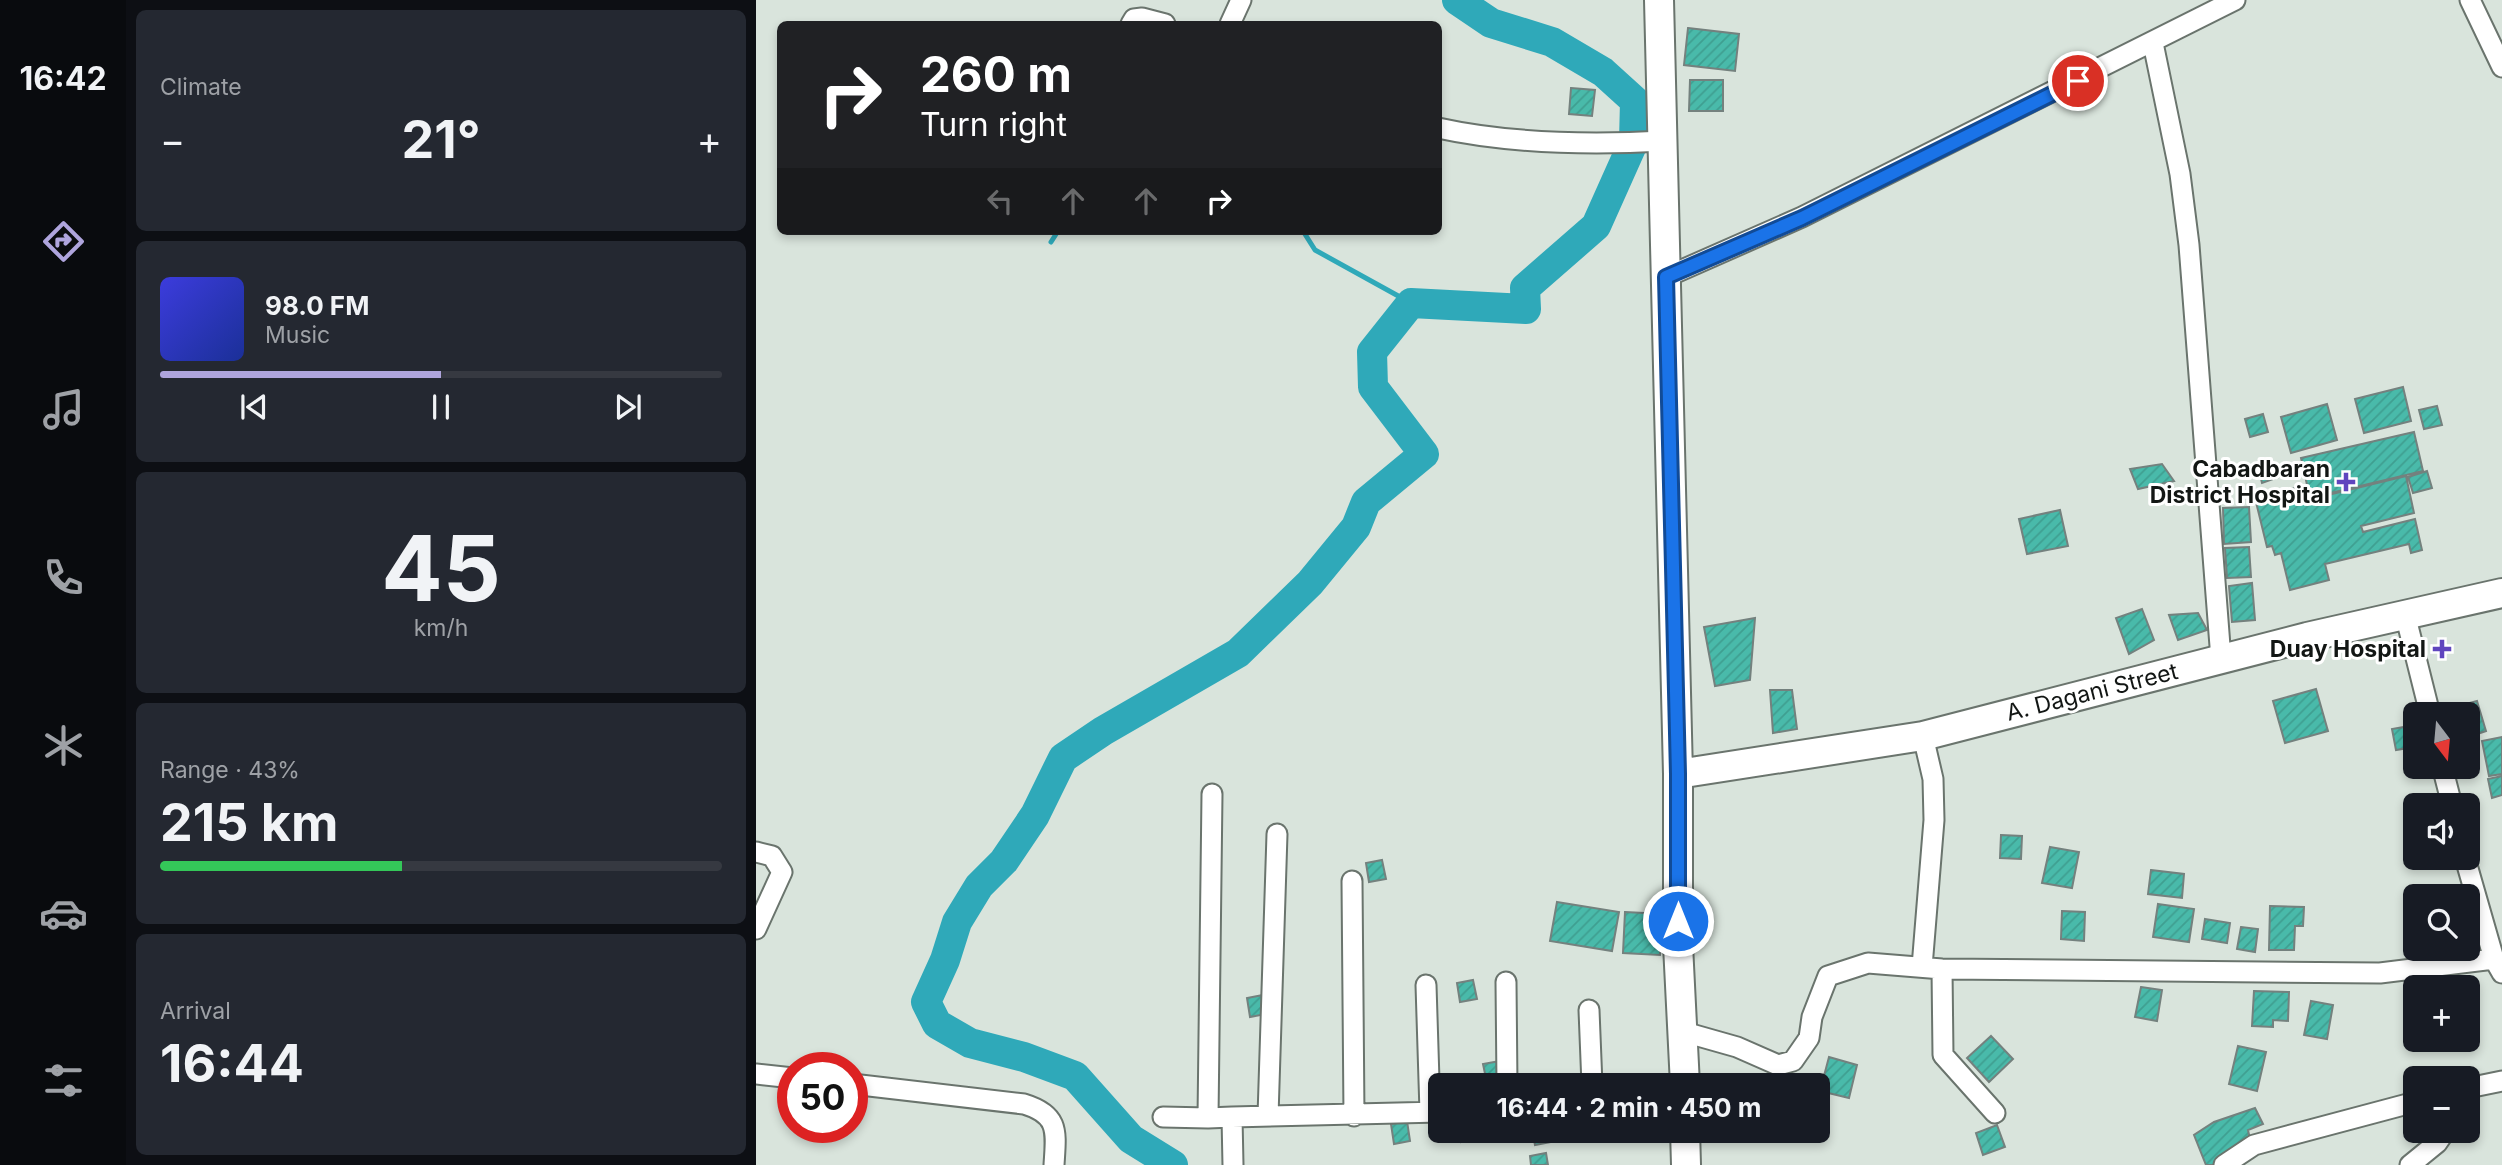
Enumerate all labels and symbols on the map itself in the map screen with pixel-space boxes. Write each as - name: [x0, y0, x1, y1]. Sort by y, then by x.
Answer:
- pin: [2048, 51, 2108, 111]
- place label: Cabadbaran District Hospital: [2150, 455, 2330, 509]
- marker: Cabadbaran District Hospital: [2336, 472, 2356, 492]
- place label: Duay Hospital: [2270, 635, 2426, 663]
- marker: Duay Hospital: [2432, 639, 2452, 659]
- street label: A. Dagani Street: [2003, 657, 2181, 727]
- north arrow: [2403, 702, 2480, 779]
- position arrow: [1641, 884, 1715, 958]
- speed limit sign: 50: [777, 1052, 868, 1143]

